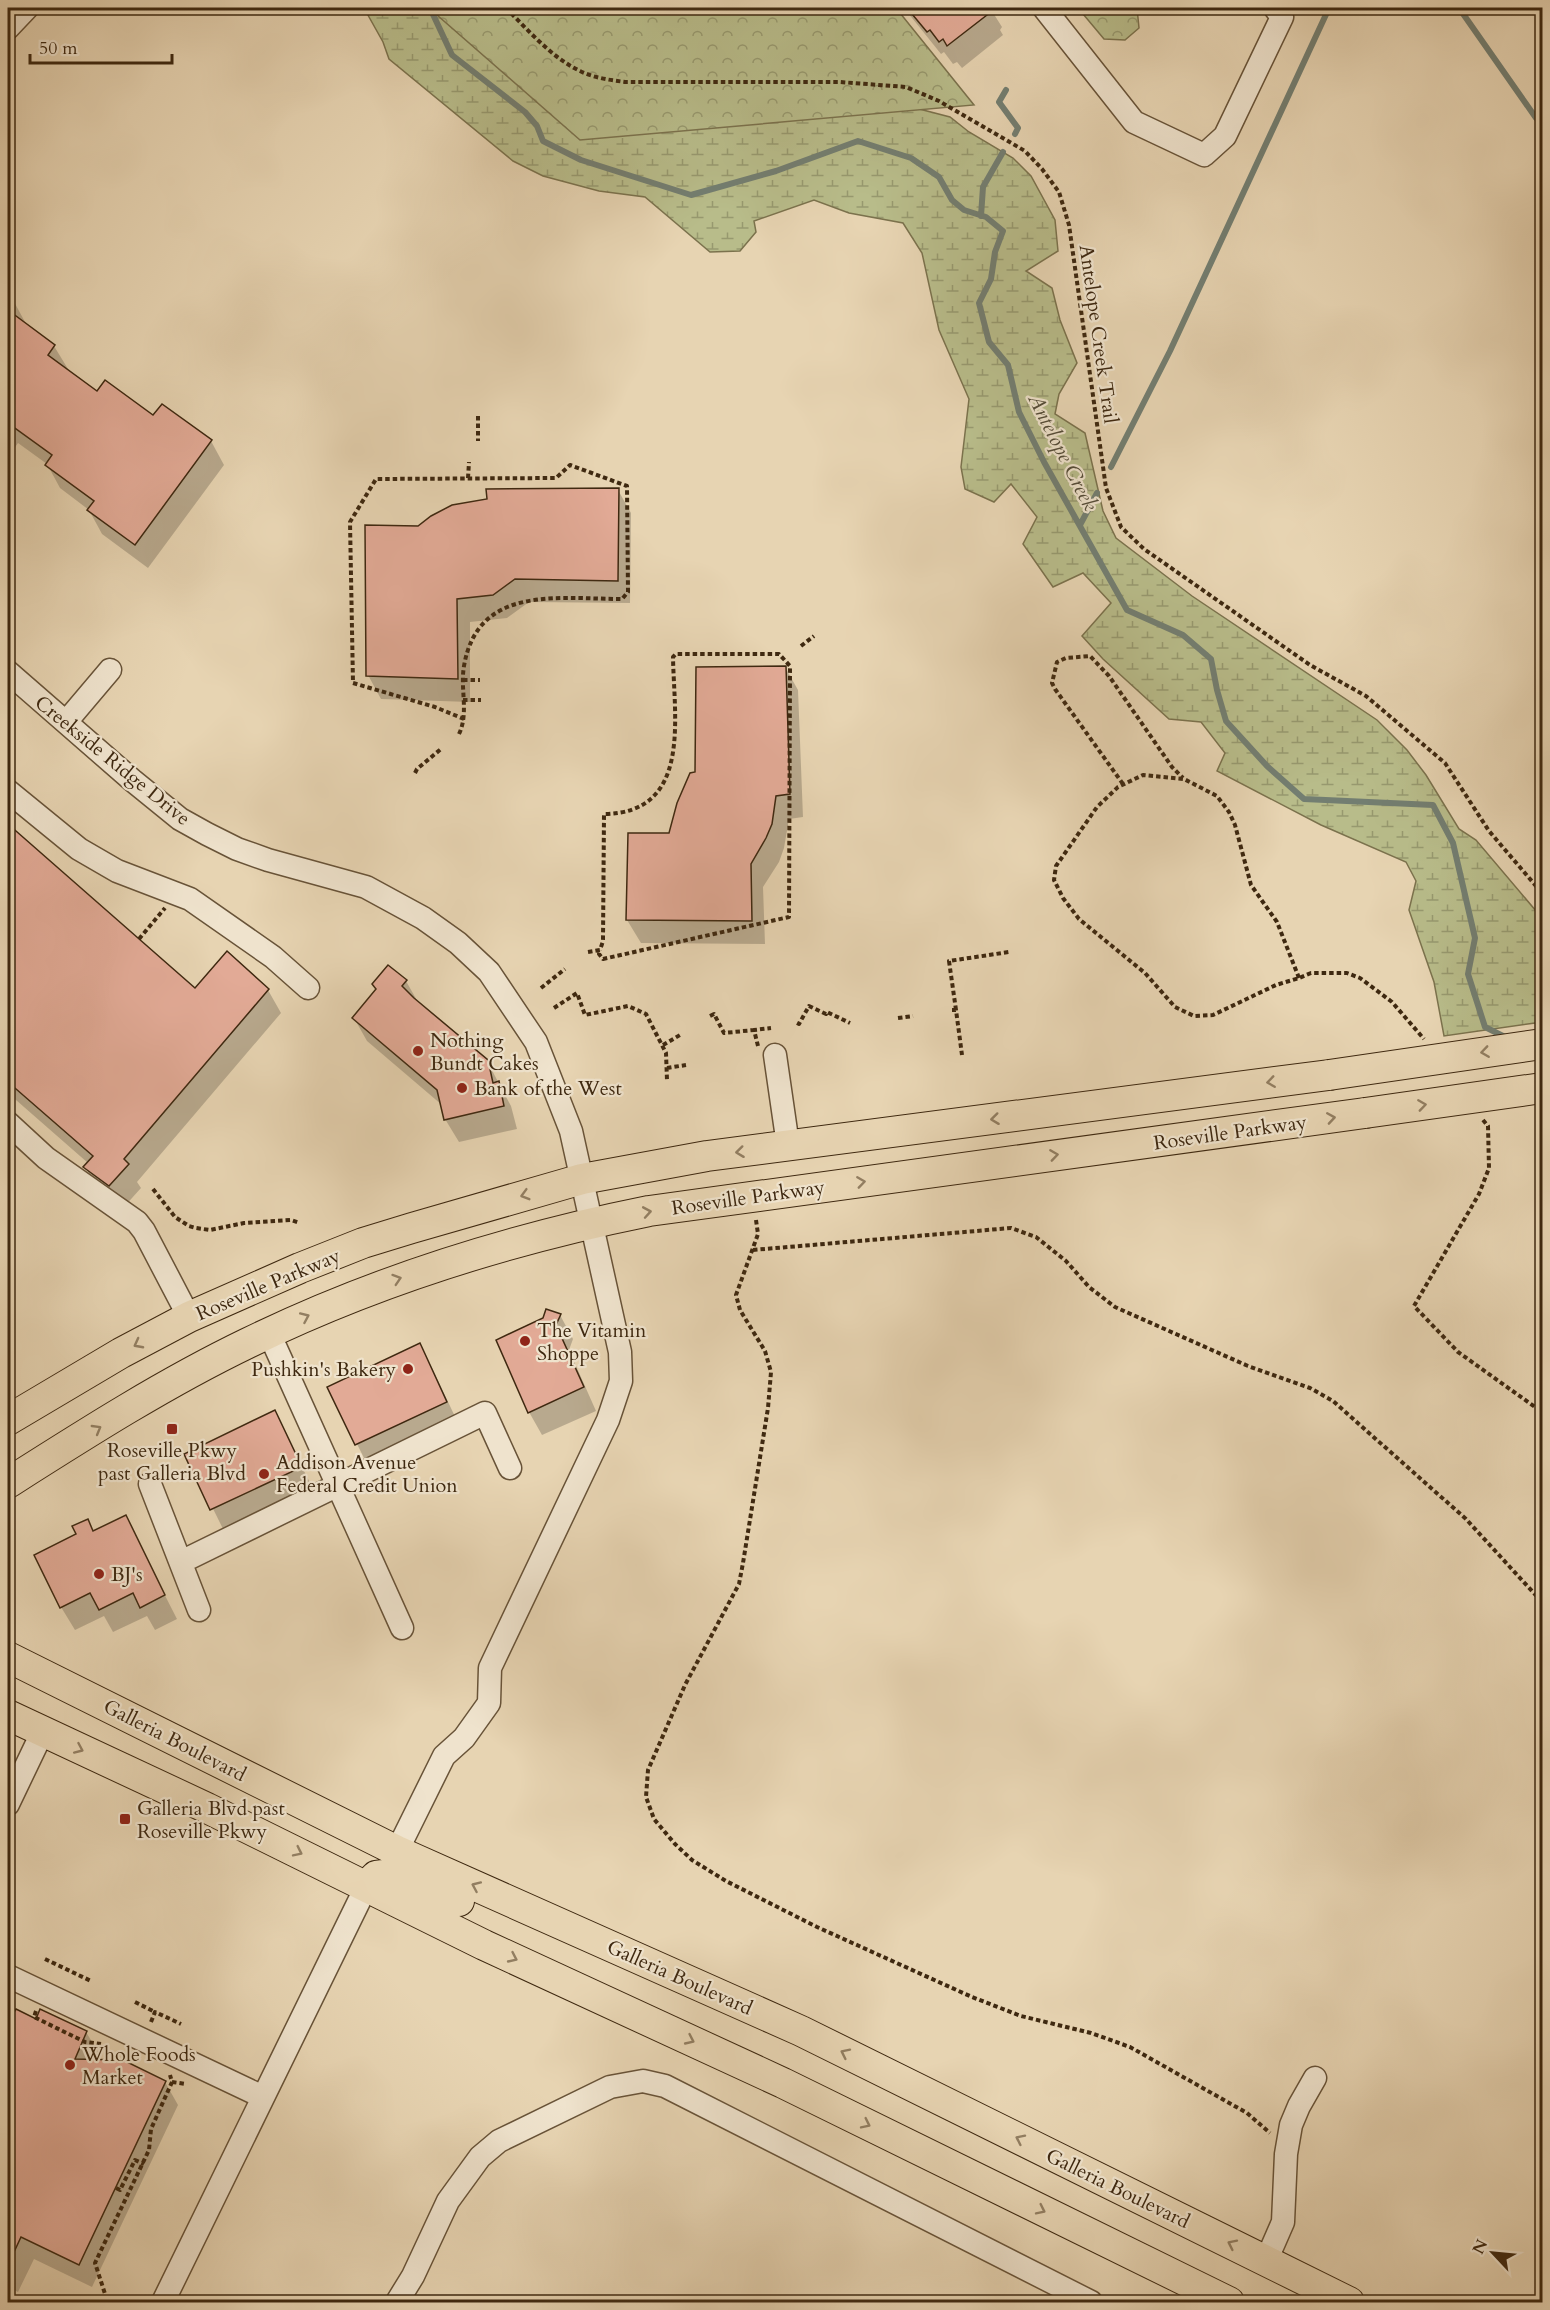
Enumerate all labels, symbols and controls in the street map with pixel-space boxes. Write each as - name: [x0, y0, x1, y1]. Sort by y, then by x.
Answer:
- scale bar: [30, 27, 172, 65]
- text: 50 m: [39, 36, 78, 61]
- street label: Antelope Creek Trail: [1073, 243, 1124, 425]
- water label: Antelope Creek: [1020, 388, 1105, 517]
- street label: Creekside Ridge Drive: [29, 689, 196, 832]
- place label: Nothing Bundt Cakes: [430, 1027, 539, 1077]
- marker: Nothing Bundt Cakes: [411, 1044, 425, 1058]
- one-way arrow: [1480, 1046, 1489, 1058]
- place label: Bank of the West: [474, 1075, 623, 1102]
- one-way arrow: [1267, 1076, 1276, 1088]
- marker: Bank of the West: [455, 1081, 469, 1095]
- one-way arrow: [1418, 1099, 1427, 1111]
- street label: Roseville Parkway: [1152, 1108, 1309, 1157]
- one-way arrow: [990, 1112, 999, 1125]
- one-way arrow: [1326, 1112, 1336, 1125]
- one-way arrow: [735, 1145, 744, 1157]
- one-way arrow: [1050, 1149, 1059, 1162]
- street label: Roseville Parkway: [670, 1173, 827, 1222]
- one-way arrow: [857, 1176, 866, 1188]
- one-way arrow: [521, 1187, 531, 1200]
- one-way arrow: [642, 1206, 652, 1219]
- street label: Roseville Parkway: [192, 1242, 345, 1327]
- one-way arrow: [391, 1274, 402, 1286]
- one-way arrow: [299, 1312, 310, 1324]
- place label: The Vitamin Shoppe: [537, 1317, 647, 1367]
- marker: The Vitamin Shoppe: [518, 1334, 532, 1348]
- one-way arrow: [133, 1337, 144, 1348]
- place label: Pushkin's Bakery: [251, 1356, 396, 1383]
- marker: Pushkin's Bakery: [401, 1362, 415, 1376]
- marker: Roseville Pkwy past Galleria Blvd: [165, 1422, 179, 1436]
- one-way arrow: [91, 1424, 101, 1436]
- place label: Roseville Pkwy past Galleria Blvd: [98, 1437, 246, 1487]
- place label: Addison Avenue Federal Credit Union: [276, 1449, 458, 1499]
- marker: Addison Avenue Federal Credit Union: [257, 1467, 271, 1481]
- place label: BJ's: [111, 1561, 143, 1588]
- marker: BJ's: [92, 1567, 106, 1581]
- street label: Galleria Boulevard: [99, 1693, 251, 1788]
- one-way arrow: [73, 1742, 84, 1754]
- place label: Galleria Blvd past Roseville Pkwy: [137, 1795, 285, 1845]
- marker: Galleria Blvd past Roseville Pkwy: [118, 1812, 132, 1826]
- one-way arrow: [291, 1844, 302, 1856]
- one-way arrow: [471, 1881, 482, 1893]
- street label: Galleria Boulevard: [603, 1933, 757, 2022]
- one-way arrow: [506, 1951, 517, 1963]
- one-way arrow: [683, 2033, 694, 2045]
- place label: Whole Foods Market: [81, 2041, 196, 2091]
- one-way arrow: [840, 2048, 851, 2060]
- marker: Whole Foods Market: [63, 2058, 77, 2072]
- one-way arrow: [859, 2117, 870, 2128]
- one-way arrow: [1015, 2135, 1026, 2147]
- street label: Galleria Boulevard: [1041, 2142, 1195, 2235]
- one-way arrow: [1034, 2203, 1045, 2214]
- north arrow: [1463, 2223, 1523, 2283]
- text: N: [1467, 2236, 1493, 2258]
- one-way arrow: [1227, 2240, 1238, 2252]

